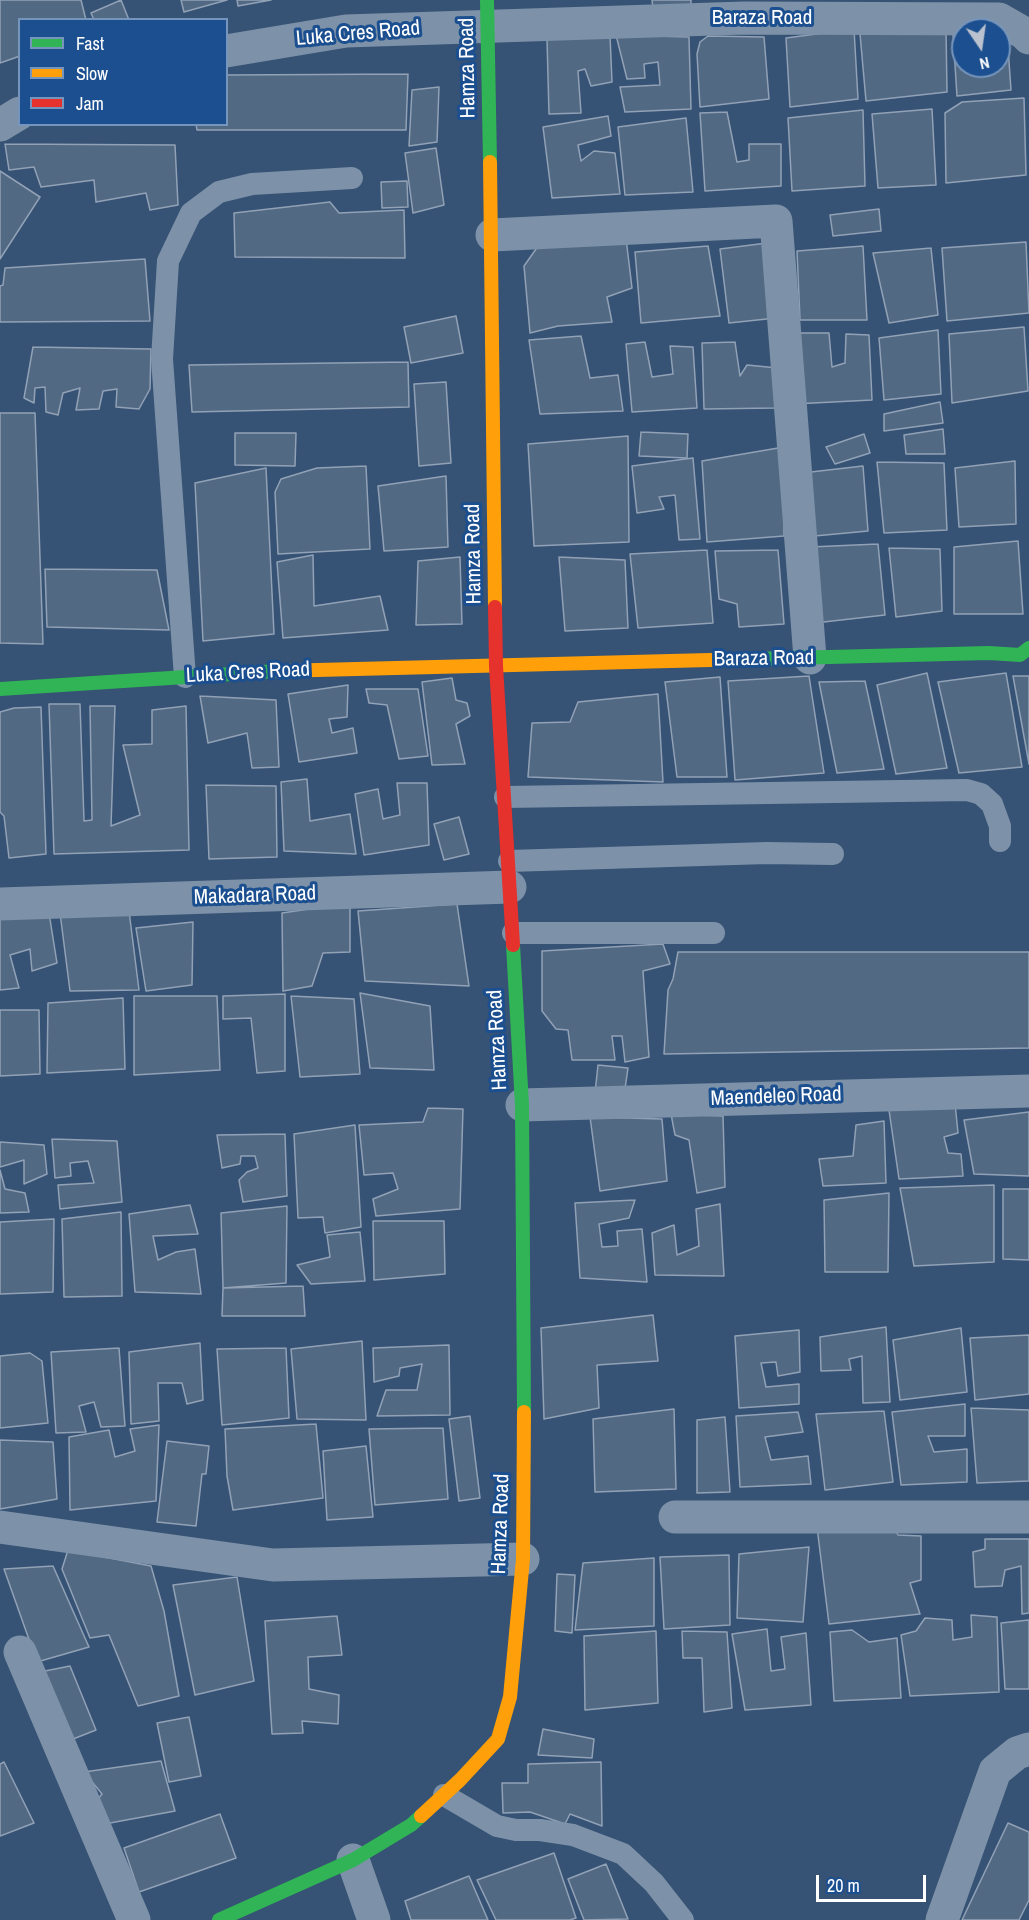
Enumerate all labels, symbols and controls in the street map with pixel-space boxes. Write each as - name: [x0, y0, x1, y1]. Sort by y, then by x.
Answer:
- street label: Baraza Road: [712, 5, 812, 31]
- street label: Luka Cres Road: [295, 16, 421, 52]
- legend: [18, 18, 228, 126]
- street label: Hamza Road: [455, 18, 481, 118]
- north arrow: [951, 18, 1011, 78]
- text: Fast: [76, 31, 104, 56]
- text: N: [978, 52, 992, 75]
- text: Slow: [76, 61, 108, 86]
- text: Jam: [76, 91, 104, 116]
- street label: Hamza Road: [461, 504, 487, 604]
- street label: Baraza Road: [714, 646, 814, 672]
- street label: Luka Cres Road: [185, 657, 311, 689]
- street label: Makadara Road: [193, 881, 317, 911]
- street label: Hamza Road: [483, 989, 513, 1091]
- street label: Maendeleo Road: [710, 1082, 842, 1112]
- street label: Hamza Road: [487, 1473, 515, 1575]
- scale bar: [819, 1863, 928, 1901]
- text: 20 m: [827, 1873, 860, 1898]

